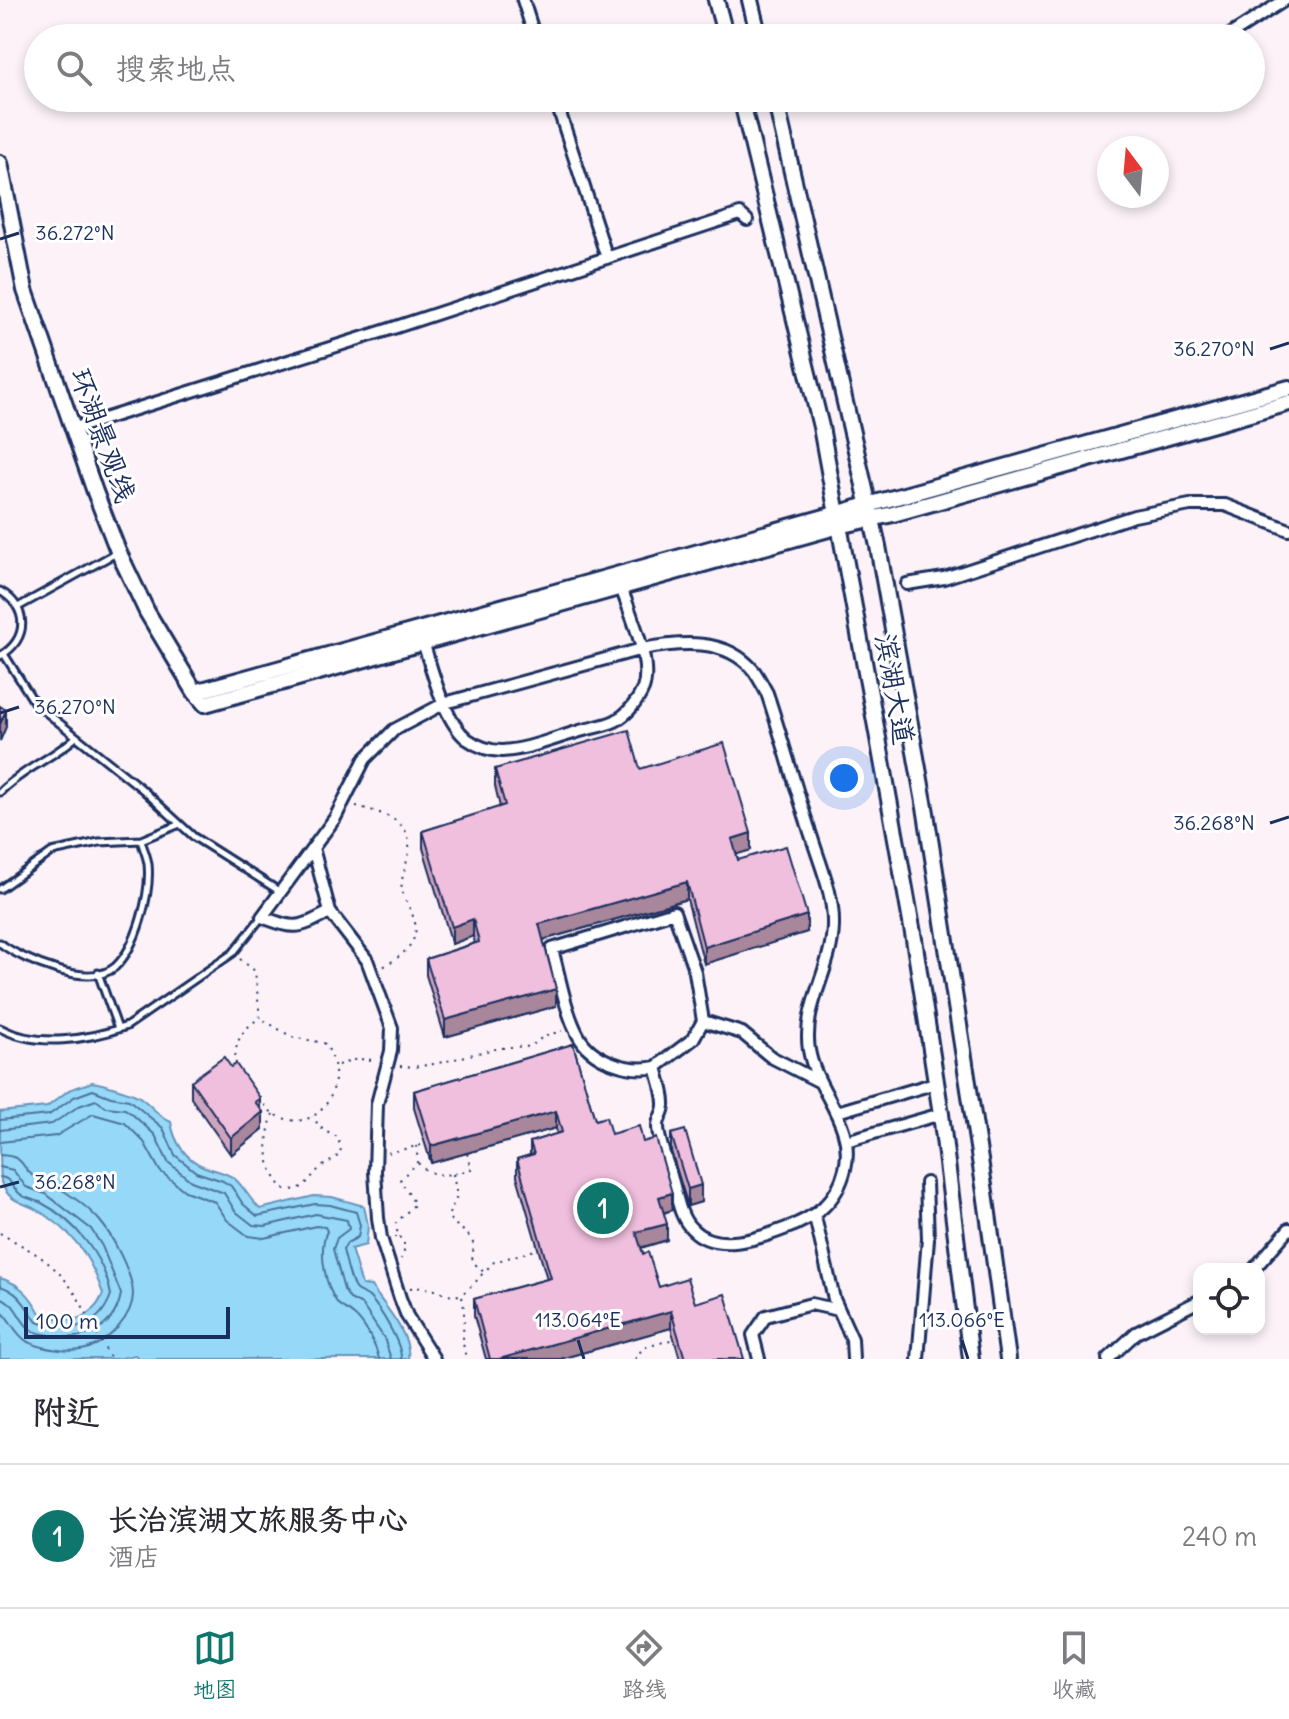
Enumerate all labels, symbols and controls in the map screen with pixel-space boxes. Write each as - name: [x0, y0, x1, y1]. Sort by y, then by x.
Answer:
- search box: [24, 24, 1265, 112]
- icon: search: [52, 46, 96, 90]
- text: 搜索地点: [116, 49, 236, 87]
- north arrow: [1097, 136, 1169, 208]
- text: 36.272°N: [35, 220, 115, 245]
- text: 36.270°N: [1173, 336, 1255, 361]
- street label: 环湖景观线: [62, 363, 144, 507]
- street label: 滨湖大道: [868, 631, 922, 747]
- text: 36.270°N: [34, 694, 116, 719]
- your location: [824, 758, 864, 798]
- text: 36.268°N: [1173, 810, 1255, 835]
- text: 36.268°N: [34, 1169, 116, 1194]
- pin: 1: [577, 1178, 629, 1238]
- map controls: [1193, 1263, 1265, 1335]
- button: locate: [1193, 1263, 1265, 1335]
- scale bar: [24, 1303, 230, 1339]
- text: 100 m: [36, 1307, 98, 1335]
- text: 113.064°E: [535, 1307, 621, 1332]
- text: 113.066°E: [919, 1307, 1005, 1332]
- text: 附近: [32, 1390, 100, 1433]
- text: 长治滨湖文旅服务中心: [108, 1500, 408, 1538]
- text: 1: [53, 1520, 63, 1553]
- text: 240 m: [1182, 1520, 1257, 1553]
- text: 酒店: [108, 1540, 160, 1573]
- tab: 地图: [193, 1626, 237, 1703]
- tab: 路线: [622, 1626, 666, 1703]
- tab: 收藏: [1052, 1626, 1096, 1703]

